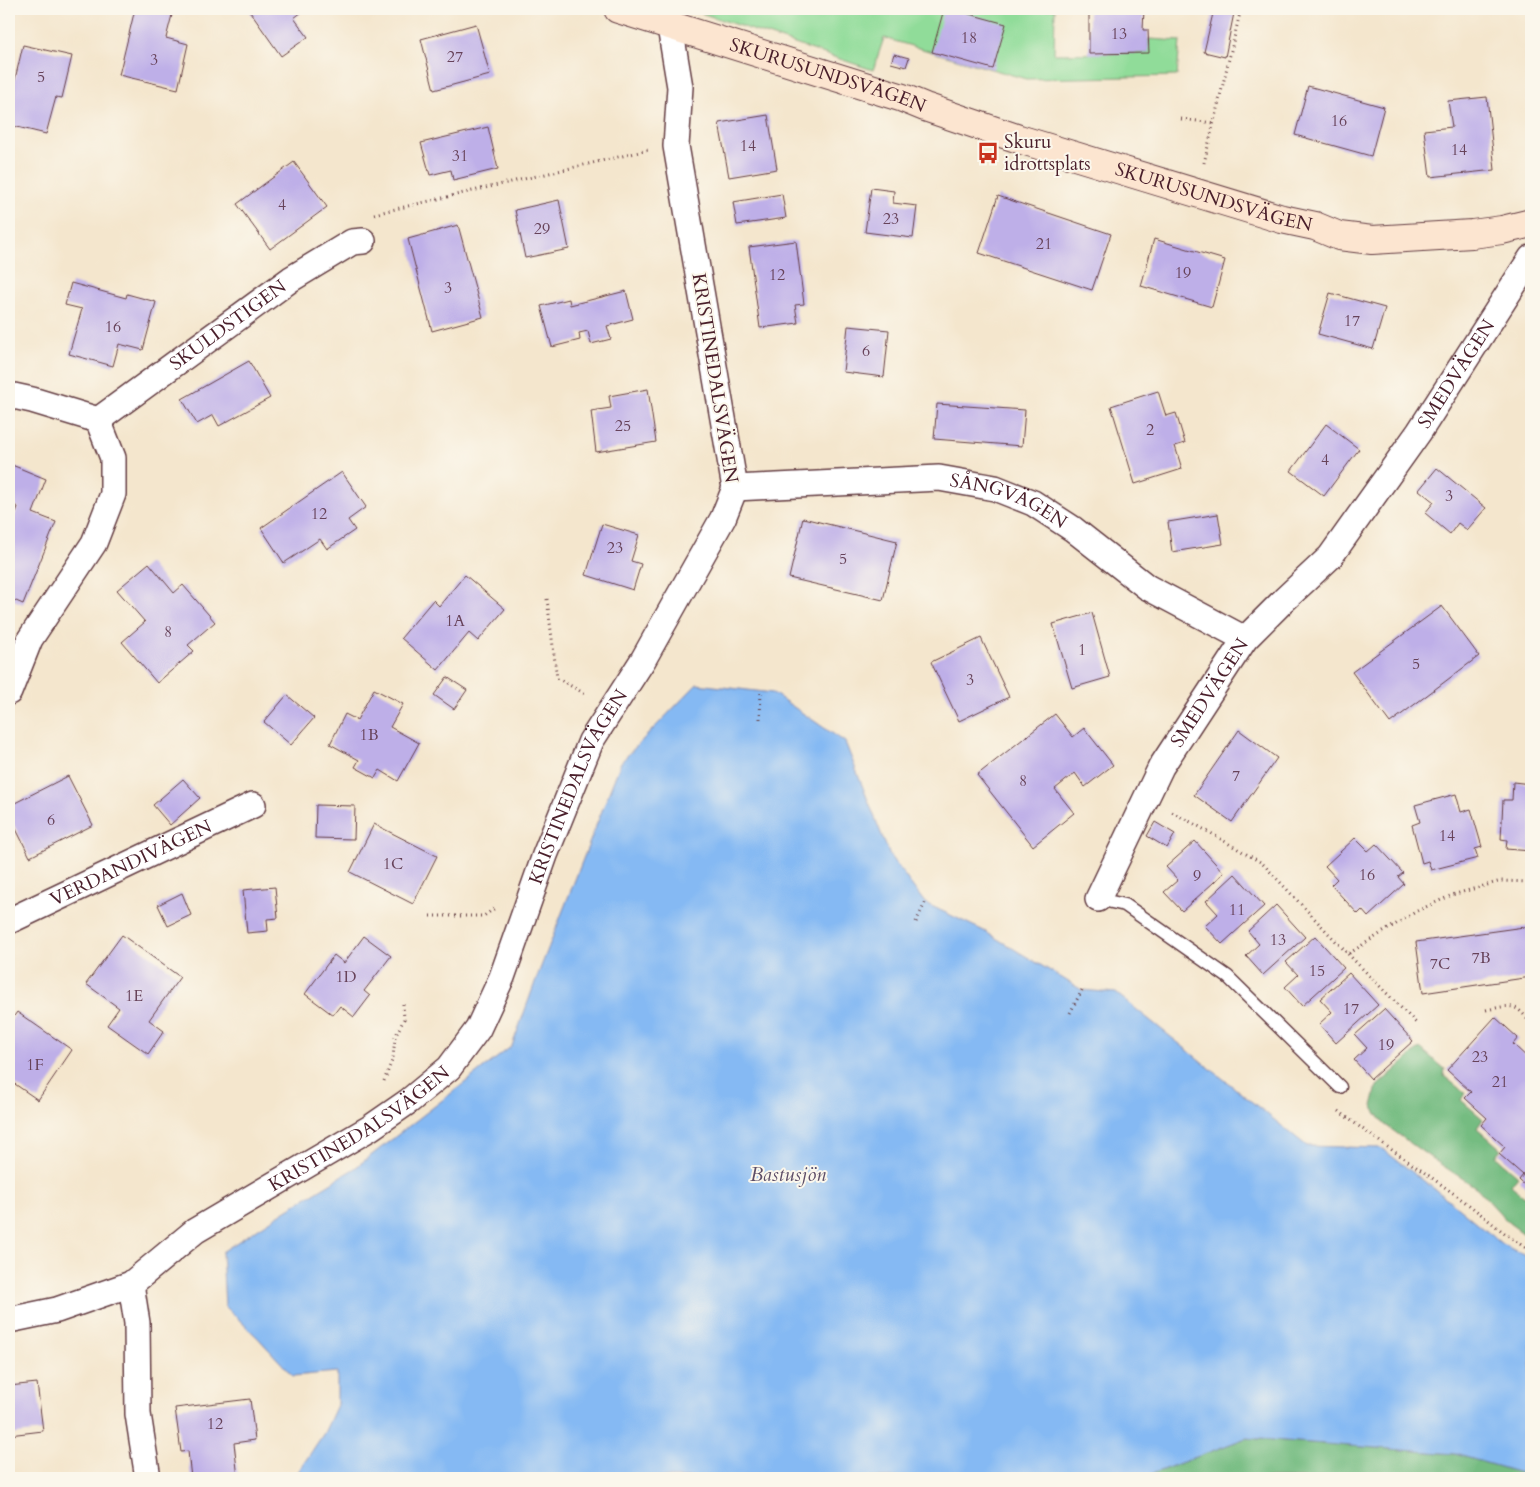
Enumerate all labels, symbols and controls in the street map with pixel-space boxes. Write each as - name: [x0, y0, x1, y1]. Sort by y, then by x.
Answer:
- house number: 13: [1111, 23, 1127, 45]
- house number: 18: [961, 27, 977, 49]
- street label: SKURUSUNDSVÄGEN: [726, 32, 930, 119]
- house number: 27: [447, 46, 463, 68]
- house number: 3: [150, 49, 158, 71]
- house number: 5: [37, 66, 45, 88]
- house number: 16: [1331, 110, 1347, 132]
- place label: Skuru idrottsplats: [1004, 129, 1091, 177]
- house number: 14: [740, 135, 756, 157]
- house number: 14: [1451, 139, 1467, 161]
- bus stop icon: Skuru idrottsplats: [975, 140, 1001, 166]
- house number: 31: [452, 145, 468, 167]
- street label: SKURUSUNDSVÄGEN: [1112, 156, 1315, 238]
- house number: 4: [278, 194, 286, 216]
- house number: 23: [883, 208, 899, 230]
- house number: 29: [534, 218, 550, 240]
- house number: 21: [1036, 233, 1052, 255]
- house number: 19: [1175, 262, 1191, 284]
- house number: 12: [769, 264, 785, 286]
- street label: KRISTINEDALSVÄGEN: [686, 271, 744, 485]
- street label: SKULDSTIGEN: [164, 274, 292, 377]
- house number: 3: [444, 277, 452, 299]
- house number: 17: [1344, 310, 1360, 332]
- street label: SMEDVÄGEN: [1412, 314, 1501, 434]
- house number: 16: [105, 316, 121, 338]
- house number: 6: [862, 340, 870, 362]
- house number: 25: [615, 415, 631, 437]
- house number: 2: [1146, 419, 1154, 441]
- house number: 4: [1321, 449, 1329, 471]
- street label: SÅNGVÄGEN: [948, 467, 1072, 535]
- house number: 3: [1445, 485, 1453, 507]
- house number: 12: [311, 503, 327, 525]
- house number: 23: [607, 537, 623, 559]
- house number: 5: [839, 548, 847, 570]
- house number: 1A: [445, 610, 465, 632]
- house number: 8: [164, 621, 172, 643]
- street label: SMEDVÄGEN: [1164, 633, 1255, 752]
- house number: 1: [1078, 639, 1086, 661]
- house number: 5: [1412, 653, 1420, 675]
- house number: 3: [966, 669, 974, 691]
- street label: KRISTINEDALSVÄGEN: [523, 684, 634, 888]
- house number: 1B: [359, 724, 379, 746]
- house number: 7: [1232, 765, 1240, 787]
- house number: 8: [1019, 770, 1027, 792]
- house number: 6: [47, 809, 55, 831]
- street label: VERDANDIVÄGEN: [46, 813, 216, 913]
- house number: 14: [1439, 825, 1455, 847]
- house number: 1C: [383, 853, 403, 875]
- house number: 16: [1359, 864, 1375, 886]
- house number: 9: [1193, 865, 1201, 887]
- house number: 11: [1229, 899, 1245, 921]
- house number: 13: [1270, 929, 1286, 951]
- house number: 7B: [1471, 947, 1491, 969]
- house number: 7C: [1430, 953, 1450, 975]
- house number: 15: [1309, 960, 1325, 982]
- house number: 1D: [335, 966, 357, 988]
- house number: 1E: [125, 985, 143, 1007]
- house number: 17: [1343, 998, 1359, 1020]
- house number: 19: [1378, 1034, 1394, 1056]
- house number: 23: [1472, 1046, 1488, 1068]
- house number: 1F: [26, 1054, 44, 1076]
- street label: KRISTINEDALSVÄGEN: [264, 1060, 455, 1198]
- house number: 21: [1492, 1071, 1508, 1093]
- water label: Bastusjön: [750, 1161, 826, 1188]
- house number: 12: [207, 1413, 223, 1435]

